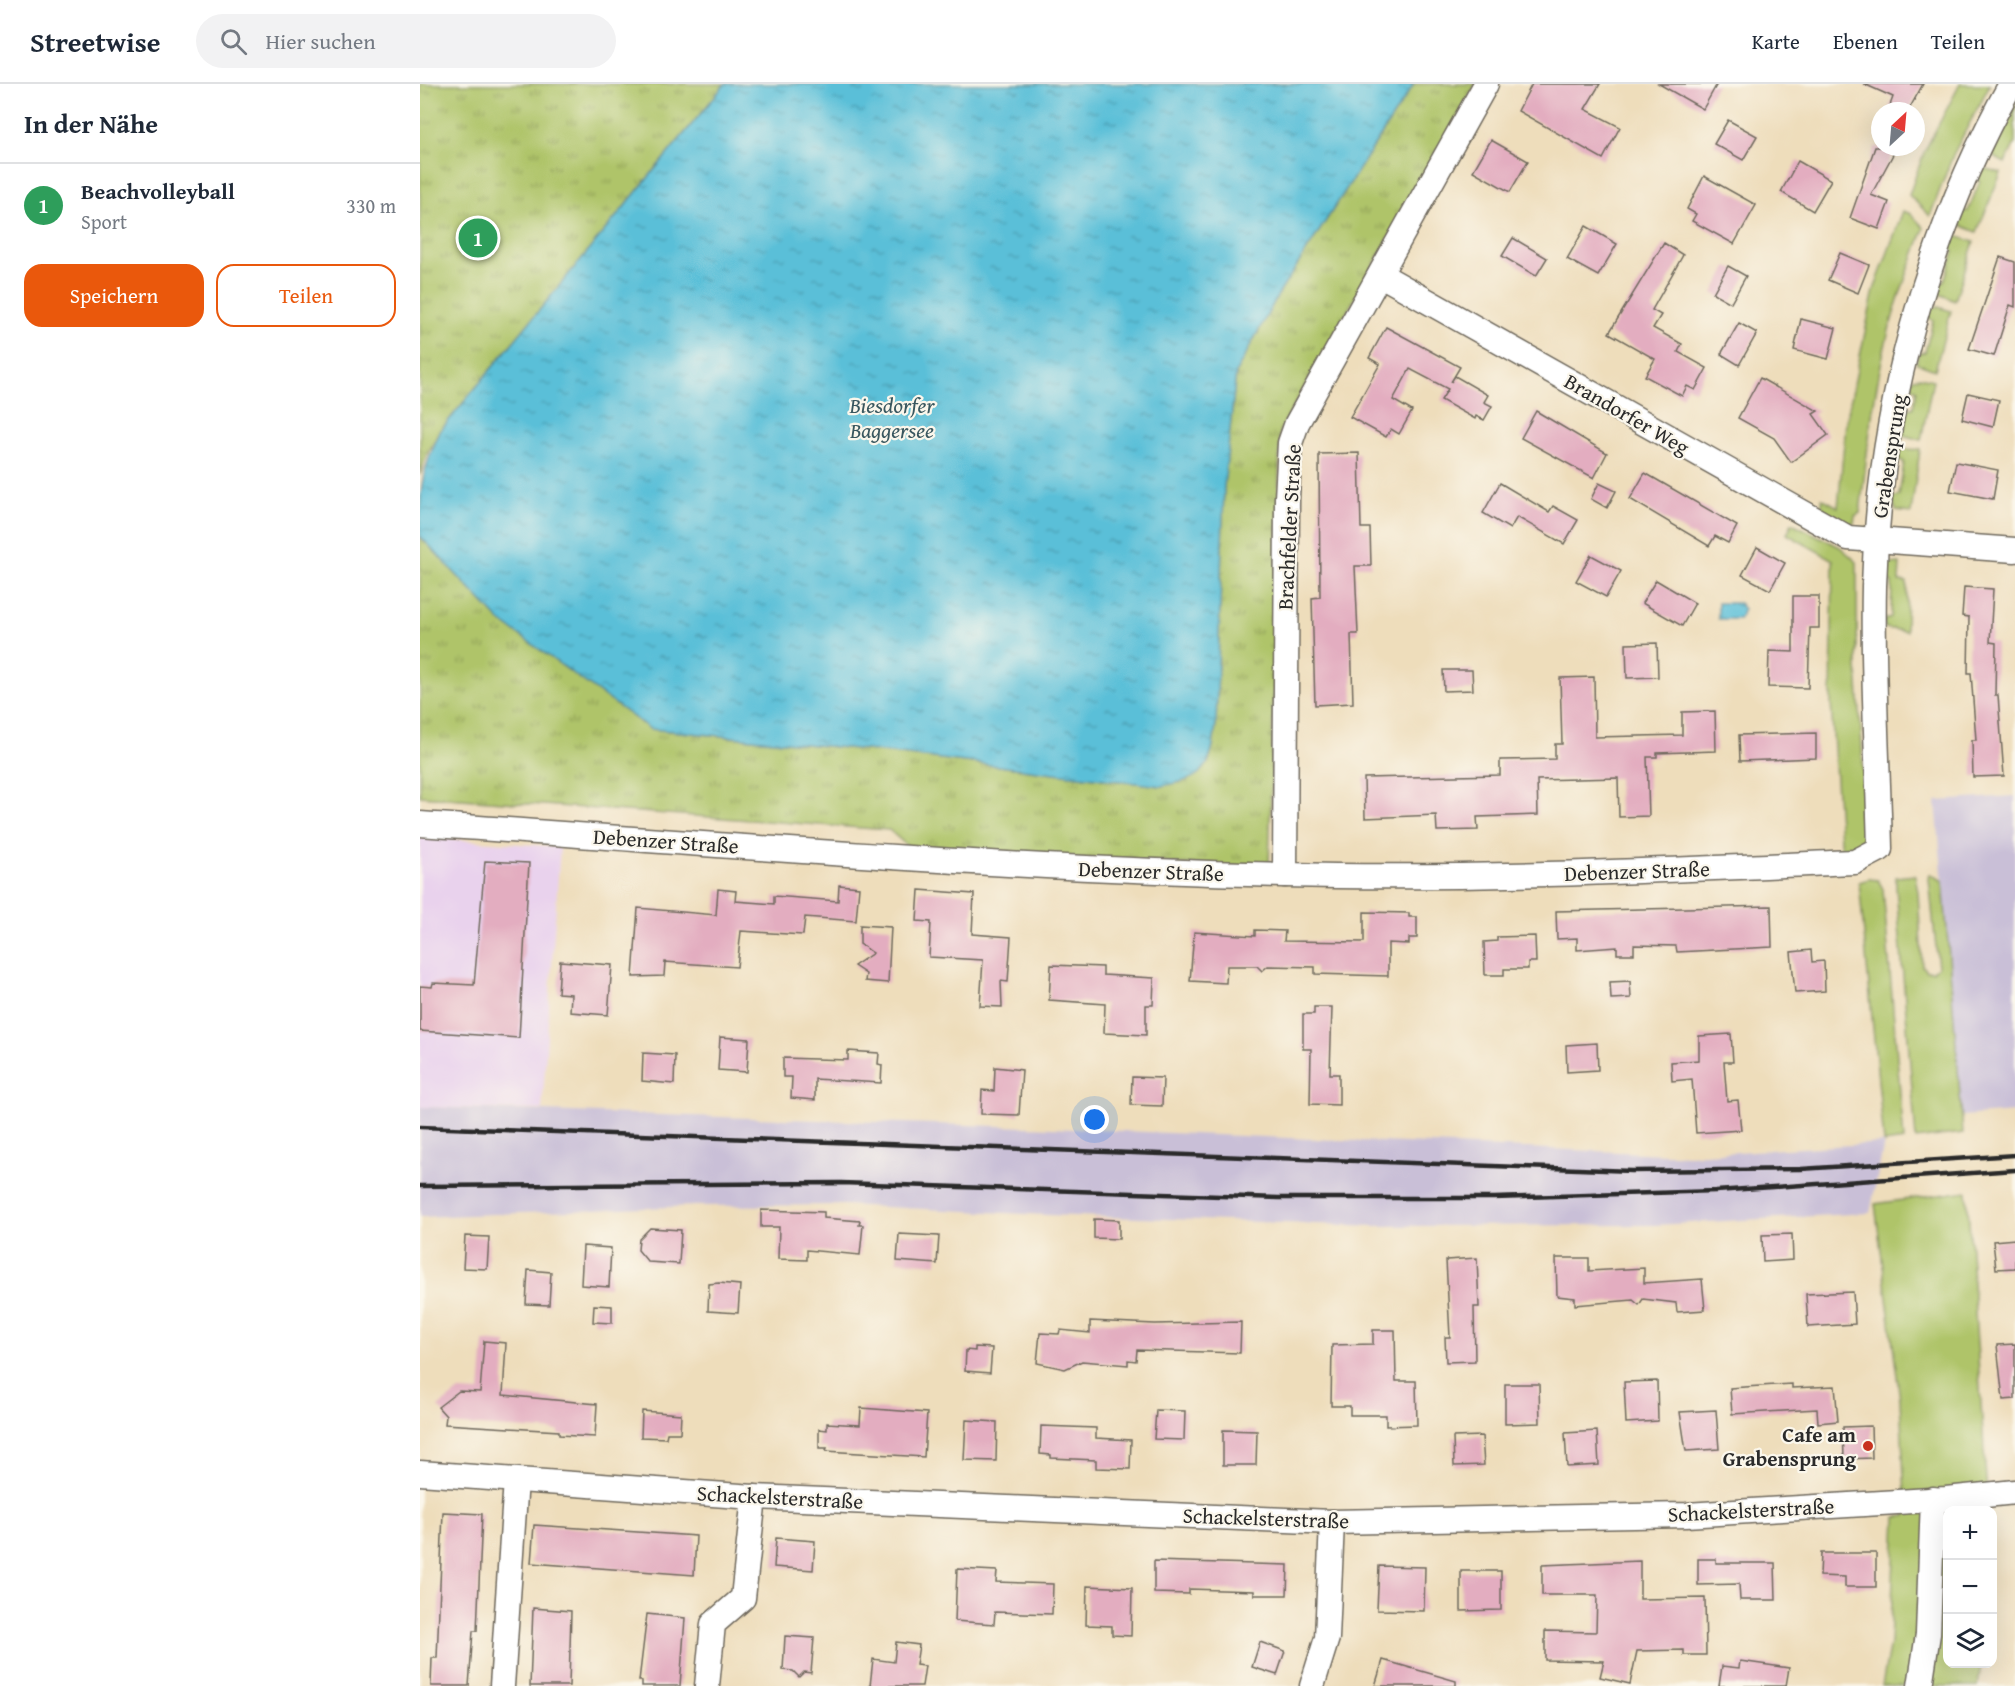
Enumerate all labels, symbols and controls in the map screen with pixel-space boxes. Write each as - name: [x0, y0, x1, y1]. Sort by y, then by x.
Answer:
- search box: [196, 14, 616, 68]
- text: Streetwise: [30, 21, 160, 62]
- icon: search: [217, 25, 250, 58]
- text: Hier suchen: [265, 25, 376, 57]
- text: Karte: [1752, 26, 1800, 57]
- text: Ebenen: [1833, 26, 1898, 57]
- text: Teilen: [1931, 26, 1985, 57]
- north arrow: [1871, 102, 1925, 156]
- text: In der Nähe: [24, 104, 158, 143]
- text: Beachvolleyball: [81, 175, 235, 207]
- text: 1: [38, 191, 49, 220]
- text: 330 m: [346, 191, 396, 220]
- text: Sport: [81, 207, 127, 236]
- pin: 1: [458, 216, 498, 260]
- button: Speichern: [24, 264, 204, 327]
- button: Teilen: [216, 264, 396, 327]
- street label: Brandorfer Weg: [1559, 366, 1696, 463]
- water label: Biesdorfer Baggersee: [848, 389, 935, 446]
- street label: Grabensprung: [1864, 391, 1914, 520]
- street label: Brachfelder Straße: [1269, 443, 1309, 611]
- street label: Debenzer Straße: [592, 820, 740, 862]
- street label: Debenzer Straße: [1078, 853, 1224, 889]
- street label: Debenzer Straße: [1564, 853, 1710, 889]
- your location: [1080, 1105, 1109, 1134]
- place label: Cafe am Grabensprung: [1723, 1419, 1857, 1474]
- marker: Cafe am Grabensprung: [1861, 1439, 1875, 1453]
- street label: Schackelsterstraße: [696, 1477, 864, 1517]
- street label: Schackelsterstraße: [1667, 1490, 1835, 1530]
- street label: Schackelsterstraße: [1182, 1500, 1350, 1536]
- map controls: [1943, 1506, 1997, 1668]
- button: +: [1943, 1506, 1997, 1560]
- button: −: [1943, 1560, 1997, 1614]
- button: layers: [1943, 1614, 1997, 1668]

